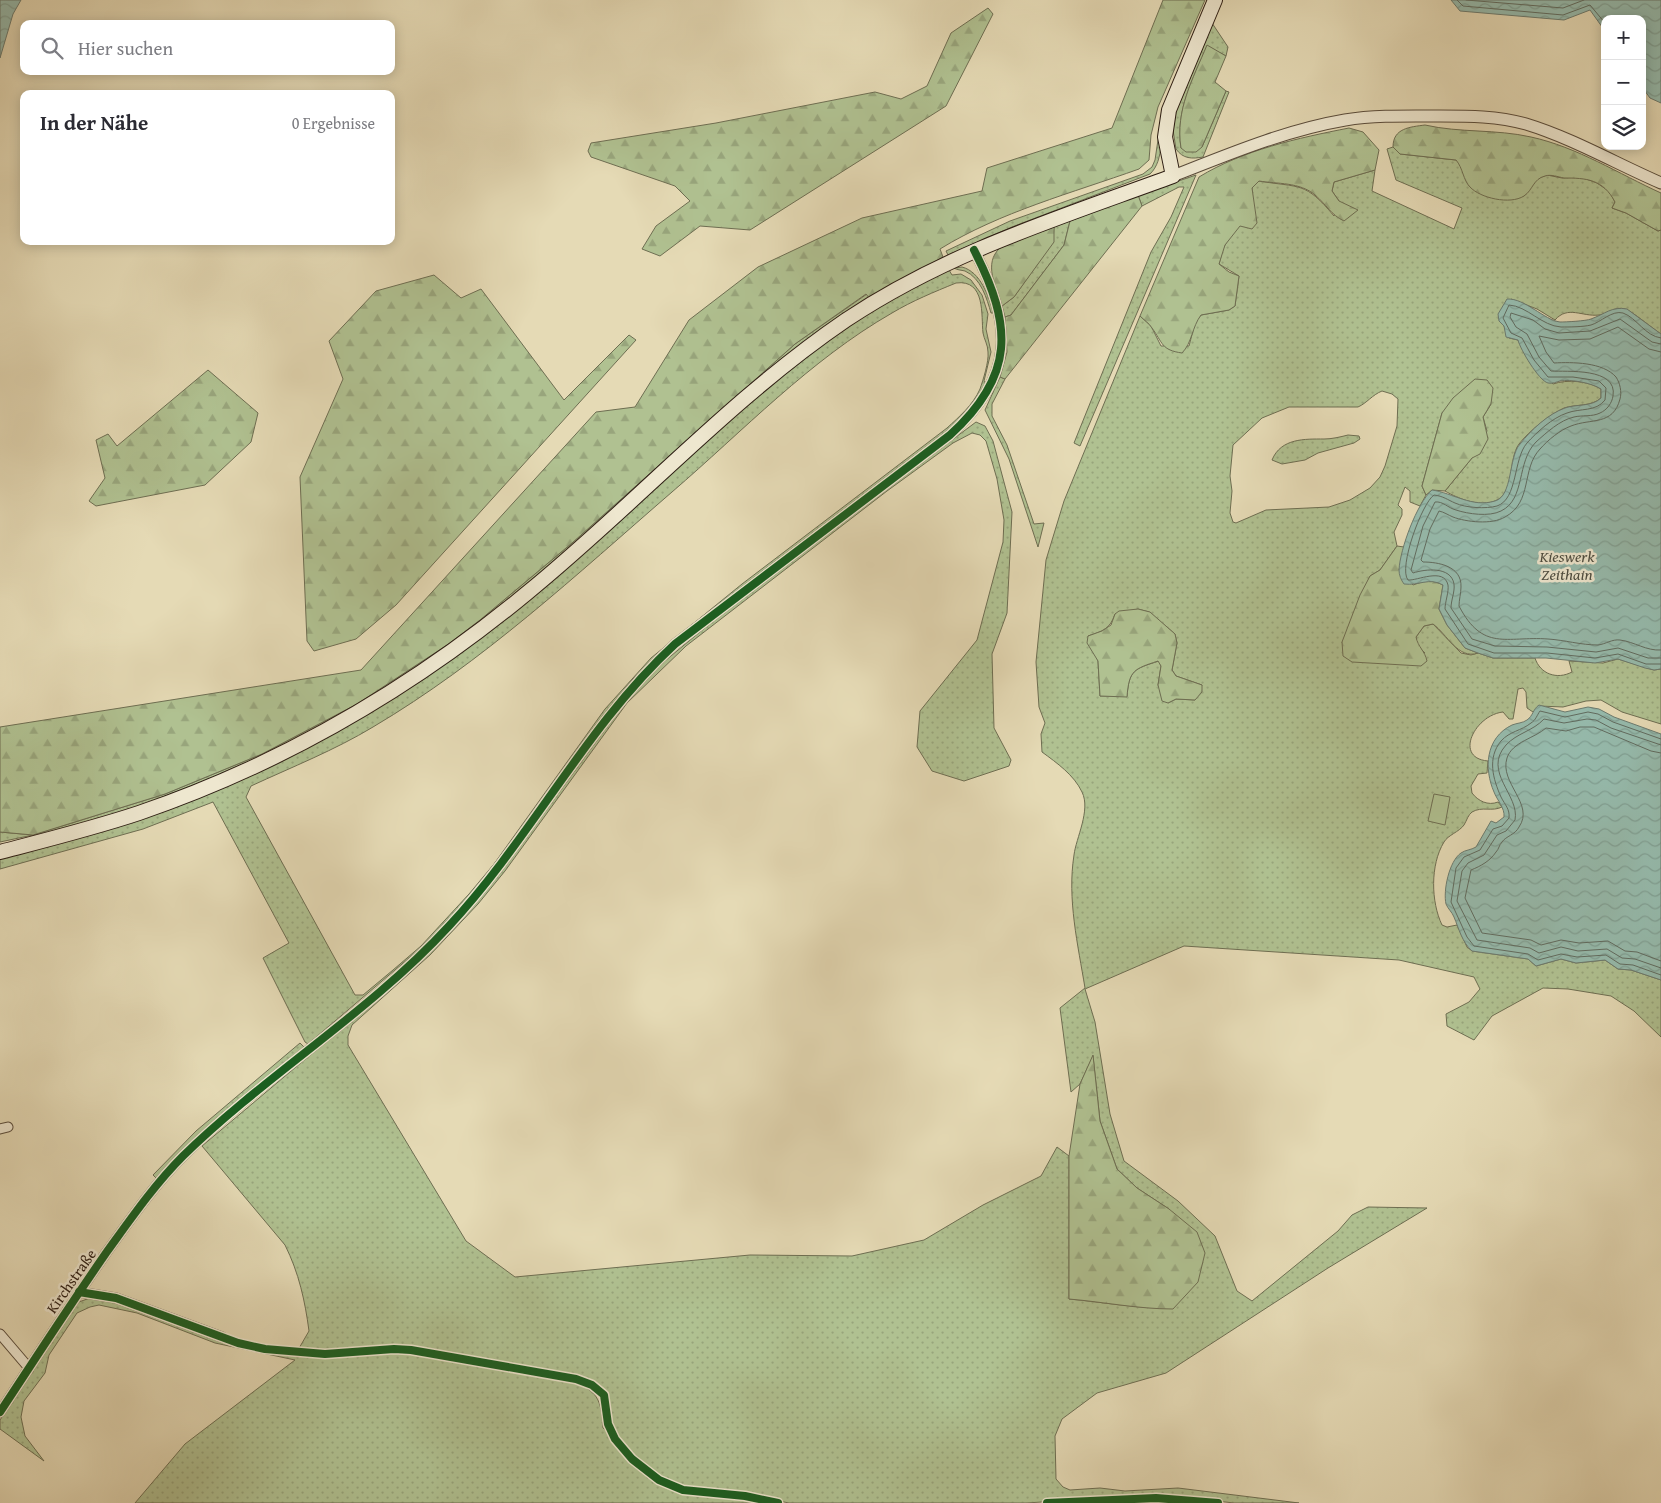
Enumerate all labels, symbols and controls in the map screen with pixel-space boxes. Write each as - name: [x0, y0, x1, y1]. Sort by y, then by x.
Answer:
- map controls: [1601, 15, 1646, 150]
- button: +: [1601, 15, 1646, 60]
- search box: [20, 20, 395, 75]
- icon: search: [38, 34, 66, 62]
- text: Hier suchen: [78, 34, 173, 62]
- button: −: [1601, 60, 1646, 105]
- button: layers: [1601, 105, 1646, 150]
- text: In der Nähe: [40, 107, 148, 138]
- text: 0 Ergebnisse: [292, 111, 375, 135]
- water label: Kieswerk Zeithain: [1538, 544, 1595, 586]
- street label: Kirchstraße: [41, 1245, 101, 1317]

